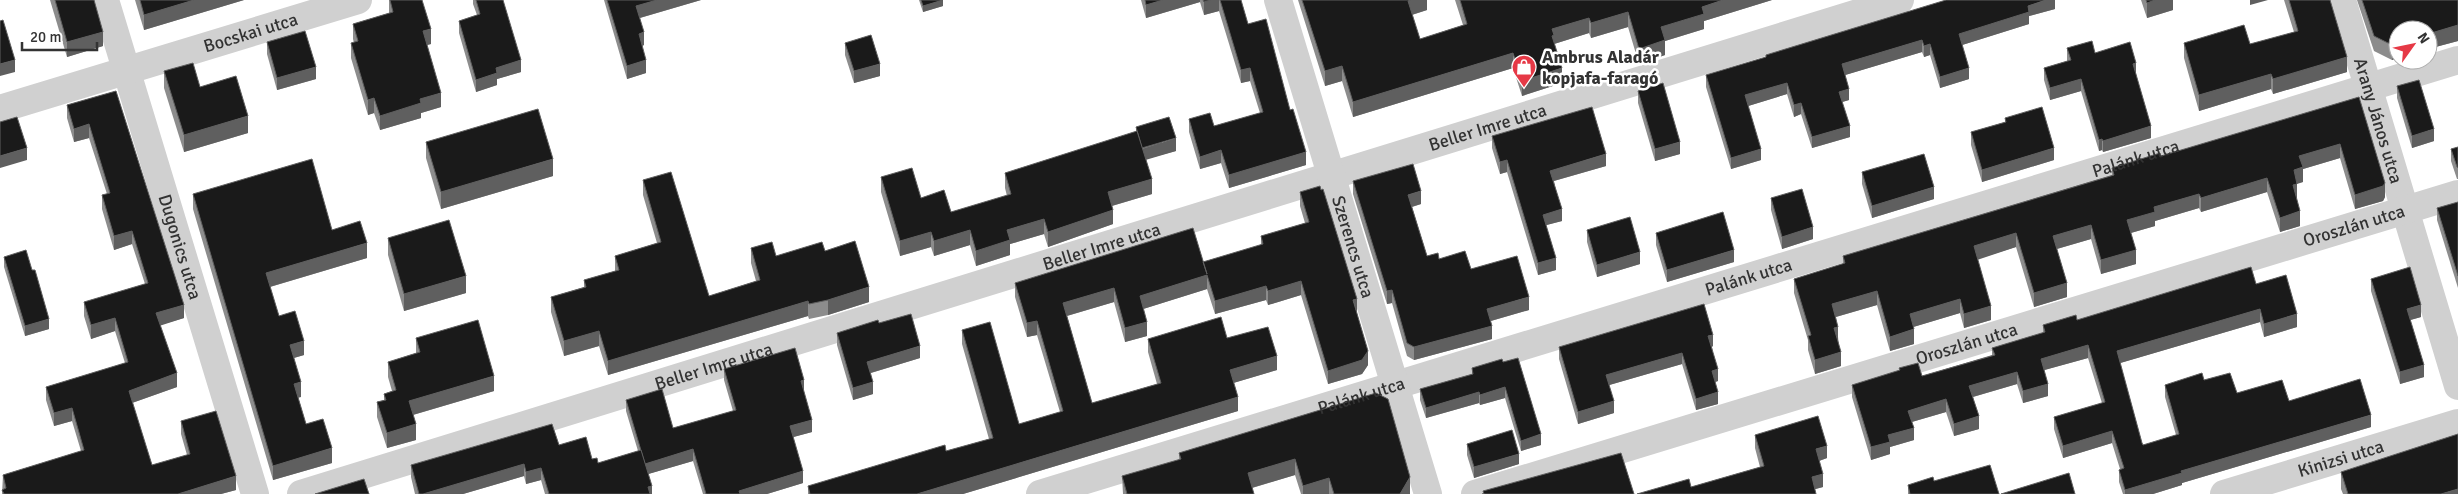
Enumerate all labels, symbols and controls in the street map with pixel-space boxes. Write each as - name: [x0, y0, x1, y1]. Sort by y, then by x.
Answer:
- street label: Bocskai utca: [201, 8, 300, 57]
- scale bar: [22, 20, 98, 52]
- north arrow: [2388, 20, 2438, 70]
- text: 20 m: [30, 28, 61, 46]
- text: N: [2414, 29, 2433, 47]
- place label: Ambrus Aladár kopjafa-faragó: [1542, 46, 1660, 89]
- shop icon: Ambrus Aladár kopjafa-faragó: [1511, 54, 1537, 88]
- street label: Arany János utca: [2349, 55, 2408, 186]
- street label: Beller Imre utca: [1426, 99, 1549, 156]
- street label: Palánk utca: [2090, 135, 2182, 182]
- street label: Dugonics utca: [154, 191, 206, 302]
- street label: Szerencs utca: [1327, 193, 1379, 301]
- street label: Oroszlán utca: [2300, 200, 2408, 252]
- street label: Beller Imre utca: [1040, 218, 1163, 275]
- street label: Palánk utca: [1702, 253, 1795, 301]
- street label: Oroszlán utca: [1913, 318, 2020, 370]
- street label: Beller Imre utca: [652, 338, 775, 395]
- street label: Palánk utca: [1315, 372, 1407, 419]
- street label: Kinizsi utca: [2295, 435, 2386, 482]

